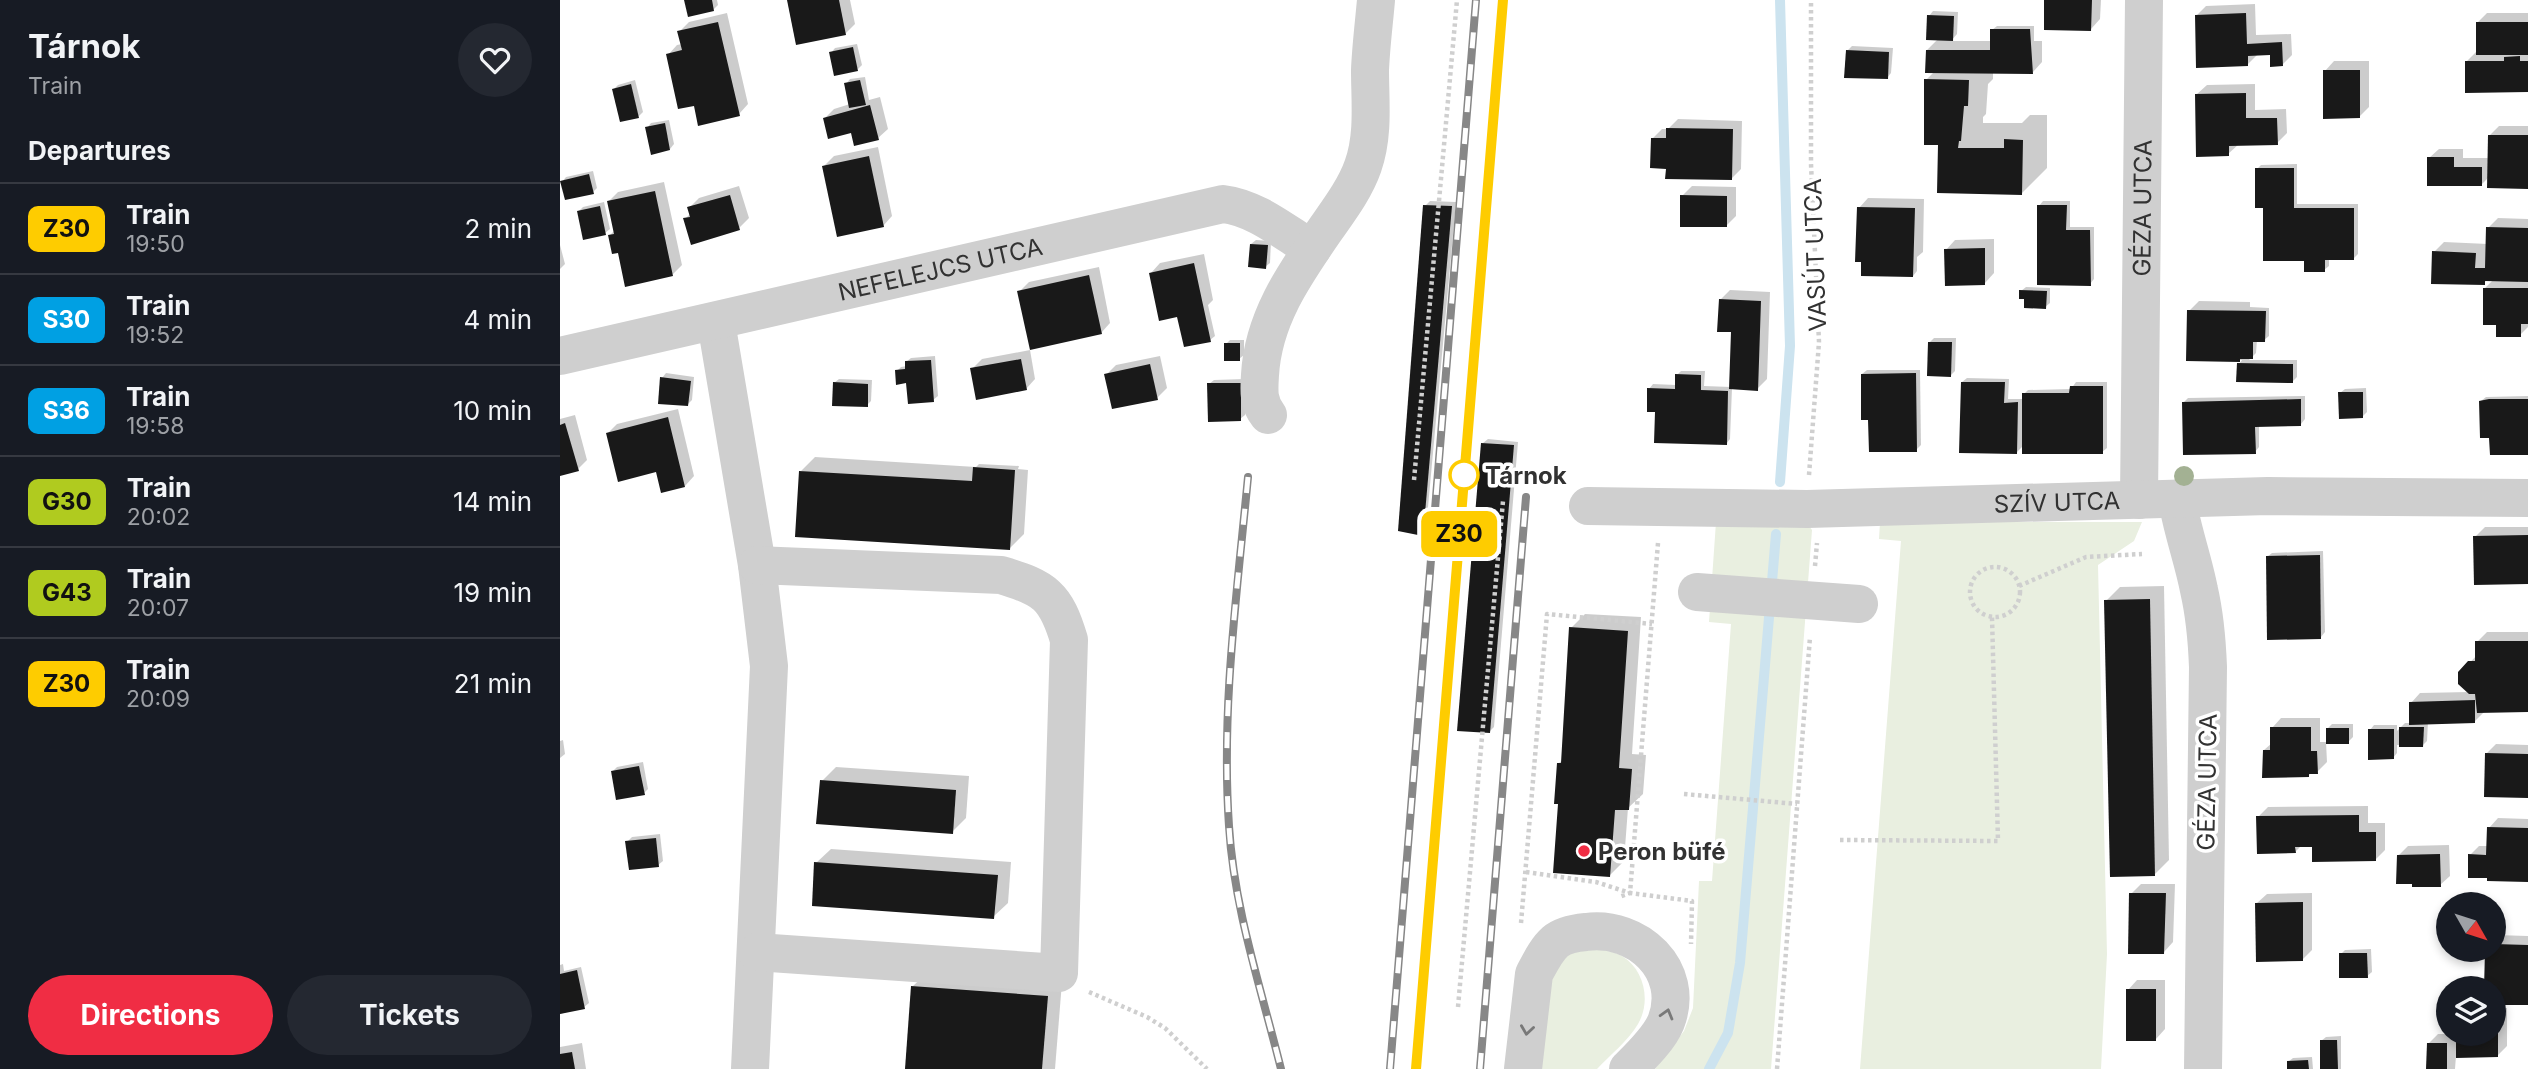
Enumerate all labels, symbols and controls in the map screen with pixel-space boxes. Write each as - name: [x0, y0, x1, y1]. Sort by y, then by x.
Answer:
- button: heart: [458, 23, 532, 97]
- text: Tárnok: [28, 26, 140, 66]
- text: Train: [28, 72, 82, 100]
- text: Departures: [28, 135, 171, 166]
- street label: GÉZA UTCA: [2126, 139, 2157, 277]
- street label: VASÚT UTCA: [1797, 178, 1832, 332]
- text: Train: [126, 199, 190, 230]
- text: 2 min: [464, 213, 532, 244]
- text: Z30: [43, 214, 90, 243]
- text: 19:50: [126, 230, 185, 258]
- street label: NEFELEJCS UTCA: [835, 231, 1045, 306]
- text: Train: [126, 290, 190, 321]
- text: 4 min: [463, 304, 532, 335]
- text: S30: [43, 305, 90, 334]
- text: 19:52: [126, 321, 184, 349]
- text: Train: [126, 381, 190, 412]
- text: 10 min: [453, 395, 532, 426]
- text: S36: [43, 396, 90, 425]
- text: 19:58: [126, 412, 184, 440]
- marker: Tárnok: [1449, 460, 1479, 490]
- place label: Tárnok: [1485, 461, 1567, 490]
- text: Train: [127, 472, 191, 503]
- text: 14 min: [453, 486, 532, 517]
- street label: SZÍV UTCA: [1993, 486, 2121, 518]
- text: G30: [42, 487, 92, 516]
- text: 20:02: [127, 503, 190, 531]
- line badge: Z30: [1419, 511, 1499, 557]
- text: Z30: [1435, 519, 1483, 548]
- text: Train: [127, 563, 191, 594]
- text: 19 min: [454, 577, 532, 608]
- text: G43: [42, 578, 92, 607]
- text: 20:07: [127, 594, 189, 622]
- text: Train: [126, 654, 190, 685]
- text: 21 min: [454, 668, 532, 699]
- text: Z30: [43, 669, 90, 698]
- text: 20:09: [126, 685, 190, 713]
- street label: GÉZA UTCA: [2190, 713, 2223, 851]
- place label: Peron büfé: [1598, 837, 1726, 866]
- marker: Peron büfé: [1576, 843, 1592, 859]
- north arrow: [2436, 892, 2506, 962]
- map controls: [2436, 892, 2506, 1046]
- button: Directions: [28, 975, 273, 1055]
- button: Tickets: [287, 975, 532, 1055]
- button: layers: [2436, 976, 2506, 1046]
- one-way arrow: [1659, 1008, 1674, 1020]
- one-way arrow: [1519, 1024, 1534, 1036]

